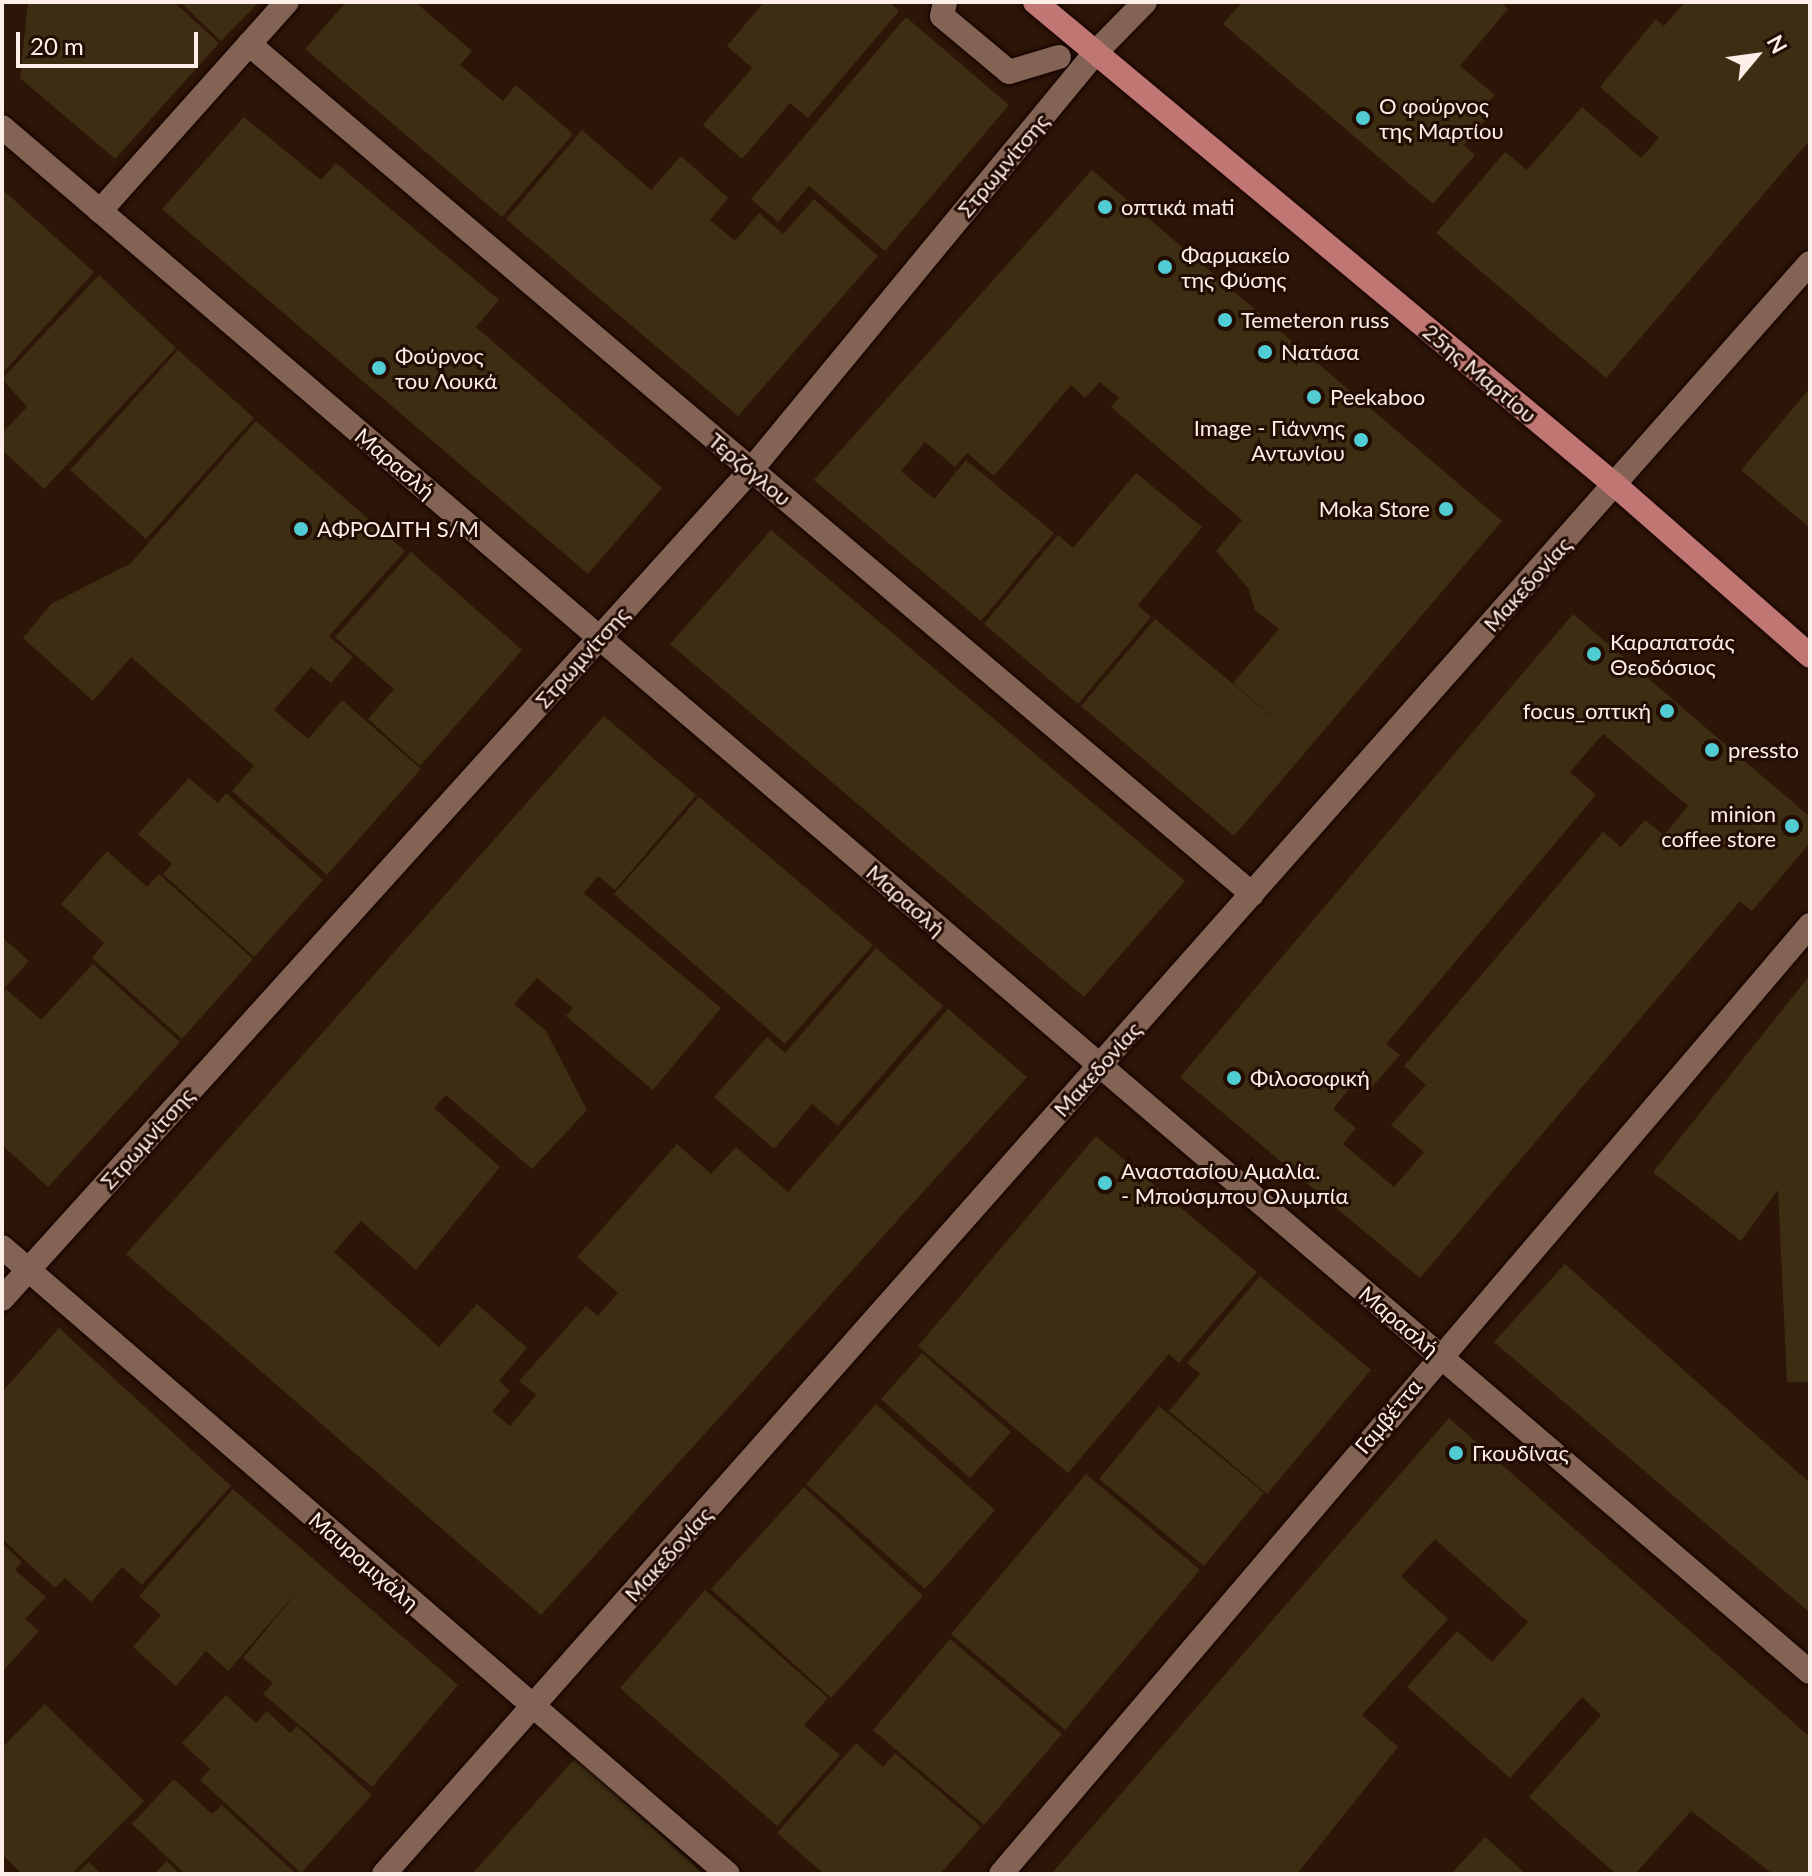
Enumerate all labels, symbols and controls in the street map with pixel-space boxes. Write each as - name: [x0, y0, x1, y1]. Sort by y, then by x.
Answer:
- scale bar: [20, 16, 202, 66]
- north arrow: [1716, 16, 1796, 96]
- text: N: [1762, 30, 1793, 58]
- text: 20 m: [30, 31, 84, 60]
- place label: Ο φούρνος της Μαρτίου: [1379, 92, 1504, 144]
- street label: Στρωμνίτσης: [952, 108, 1054, 222]
- marker: Ο φούρνος της Μαρτίου: [1354, 109, 1372, 127]
- place label: οπτικά mati: [1121, 194, 1235, 220]
- marker: οπτικά mati: [1096, 198, 1114, 216]
- place label: Φαρμακείο της Φύσης: [1181, 241, 1290, 292]
- marker: Φαρμακείο της Φύσης: [1156, 258, 1174, 276]
- place label: Temeteron russ: [1241, 307, 1389, 333]
- marker: Temeteron russ: [1216, 311, 1234, 329]
- street label: 25ης Μαρτίου: [1418, 318, 1542, 428]
- place label: Νατάσα: [1281, 339, 1359, 365]
- place label: Φούρνος του Λουκά: [395, 342, 498, 394]
- marker: Νατάσα: [1256, 343, 1274, 361]
- marker: Φούρνος του Λουκά: [370, 359, 388, 377]
- place label: Peekaboo: [1330, 384, 1425, 410]
- marker: Peekaboo: [1305, 388, 1323, 406]
- place label: Image - Γιάννης Αντωνίου: [1194, 414, 1345, 466]
- street label: Μαρασλή: [350, 422, 440, 504]
- street label: Τερζόγλου: [703, 427, 797, 511]
- marker: Image - Γιάννης Αντωνίου: [1352, 431, 1370, 449]
- place label: Moka Store: [1319, 496, 1430, 522]
- marker: Moka Store: [1437, 500, 1455, 518]
- place label: ΑΦΡΟΔΙΤΗ S/M: [317, 516, 479, 542]
- marker: ΑΦΡΟΔΙΤΗ S/M: [292, 520, 310, 538]
- street label: Μακεδονίας: [1478, 531, 1576, 637]
- street label: Στρωμνίτσης: [530, 601, 634, 713]
- place label: Καραπατσάς Θεοδόσιος: [1610, 628, 1735, 680]
- marker: Καραπατσάς Θεοδόσιος: [1585, 645, 1603, 663]
- place label: focus_οπτική: [1523, 698, 1651, 724]
- marker: focus_οπτική: [1658, 702, 1676, 720]
- place label: pressto: [1728, 737, 1799, 763]
- marker: pressto: [1703, 741, 1721, 759]
- place label: minion coffee store: [1661, 800, 1776, 852]
- marker: minion coffee store: [1783, 817, 1801, 835]
- street label: Μαρασλή: [861, 859, 951, 941]
- street label: Μακεδονίας: [1048, 1016, 1146, 1122]
- place label: Φιλοσοφική: [1250, 1065, 1370, 1091]
- marker: Φιλοσοφική: [1225, 1069, 1243, 1087]
- street label: Στρωμνίτσης: [95, 1082, 199, 1194]
- place label: Αναστασίου Αμαλία. - Μπούσμπου Ολυμπία: [1121, 1157, 1349, 1208]
- marker: Αναστασίου Αμαλία. - Μπούσμπου Ολυμπία: [1096, 1174, 1114, 1192]
- street label: Μαρασλή: [1354, 1280, 1444, 1362]
- street label: Γαμβέττα: [1349, 1373, 1427, 1459]
- place label: Γκουδίνας: [1472, 1440, 1569, 1466]
- marker: Γκουδίνας: [1447, 1444, 1465, 1462]
- street label: Μακεδονίας: [619, 1501, 717, 1607]
- street label: Μαυρομιχάλη: [304, 1506, 424, 1616]

